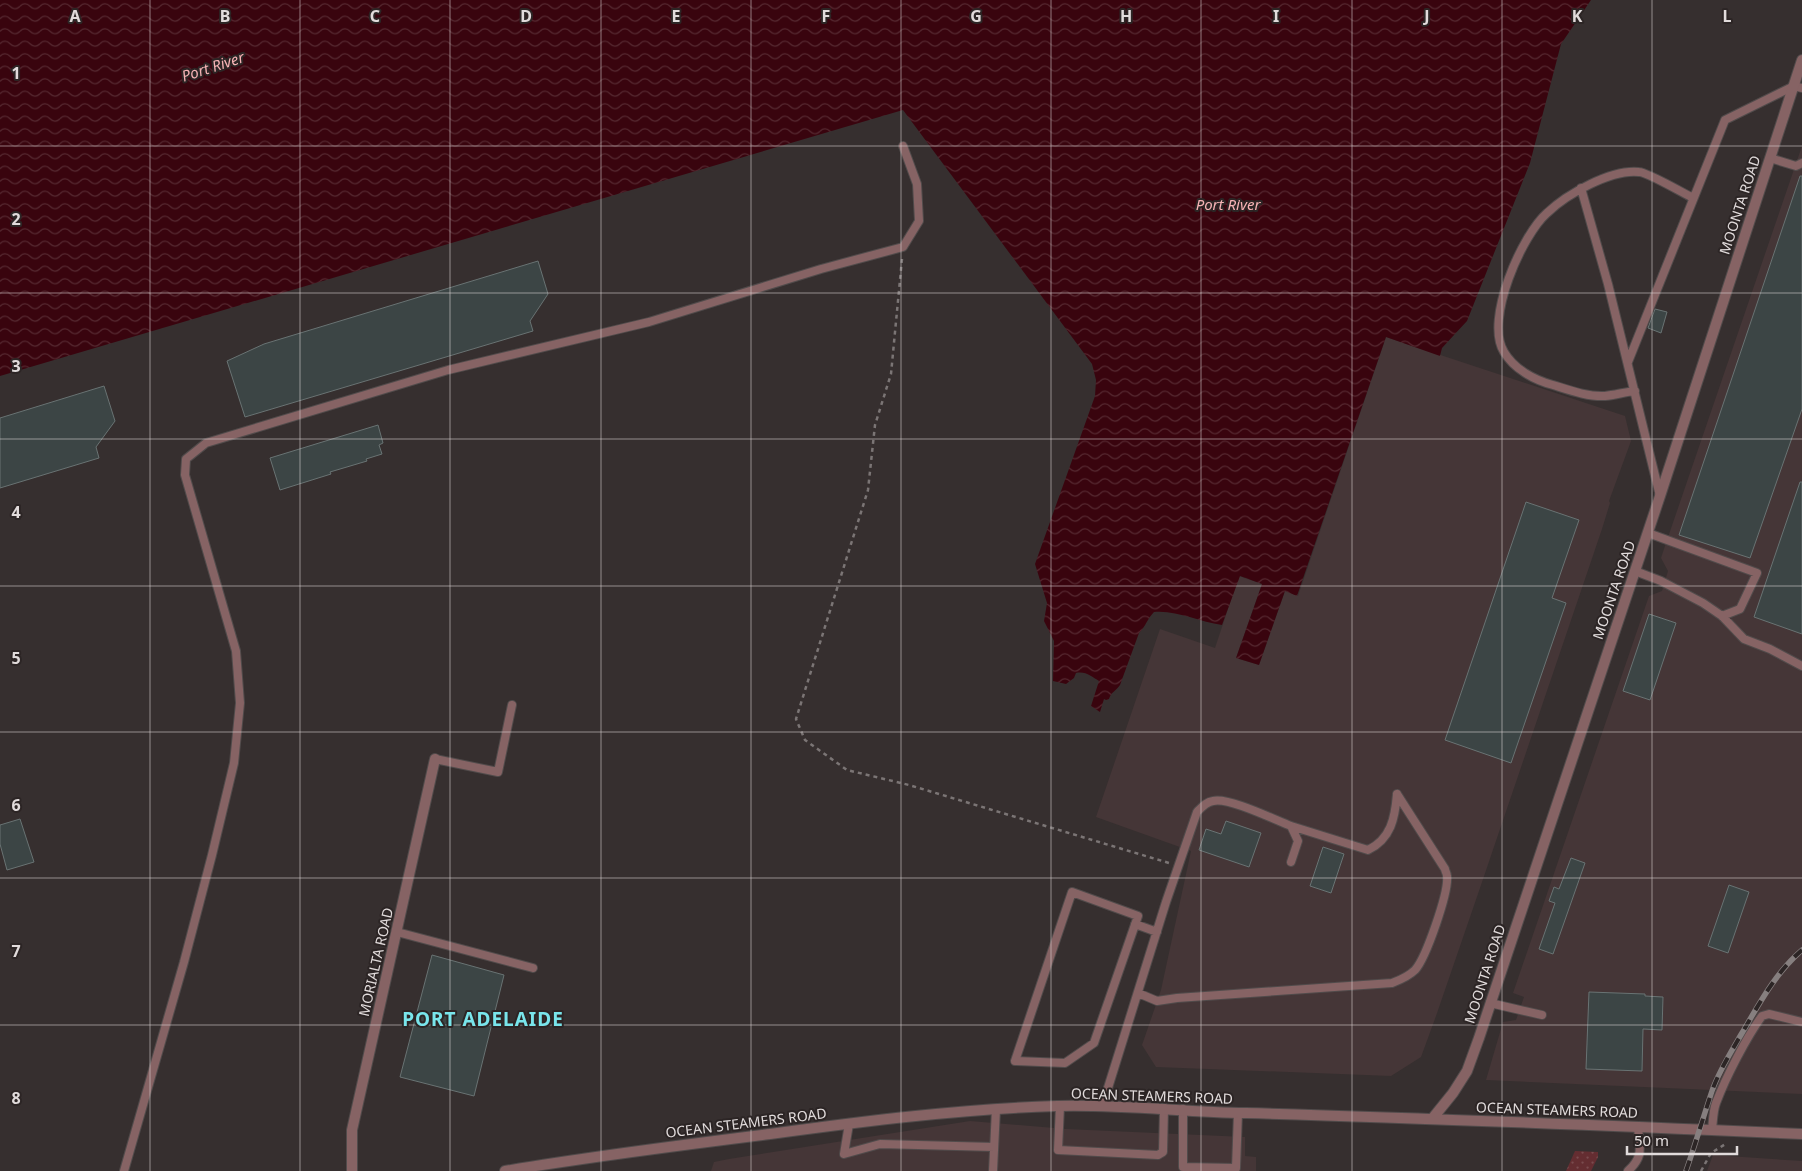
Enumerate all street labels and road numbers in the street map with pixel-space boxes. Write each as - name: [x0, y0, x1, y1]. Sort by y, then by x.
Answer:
- street label: MOONTA ROAD: [1715, 153, 1764, 257]
- street label: MOONTA ROAD: [1588, 538, 1639, 642]
- street label: MORIALTA ROAD: [354, 906, 397, 1018]
- street label: MOONTA ROAD: [1460, 922, 1509, 1026]
- street label: OCEAN STEAMERS ROAD: [1071, 1083, 1233, 1108]
- street label: OCEAN STEAMERS ROAD: [1476, 1097, 1638, 1122]
- street label: OCEAN STEAMERS ROAD: [664, 1103, 828, 1142]

